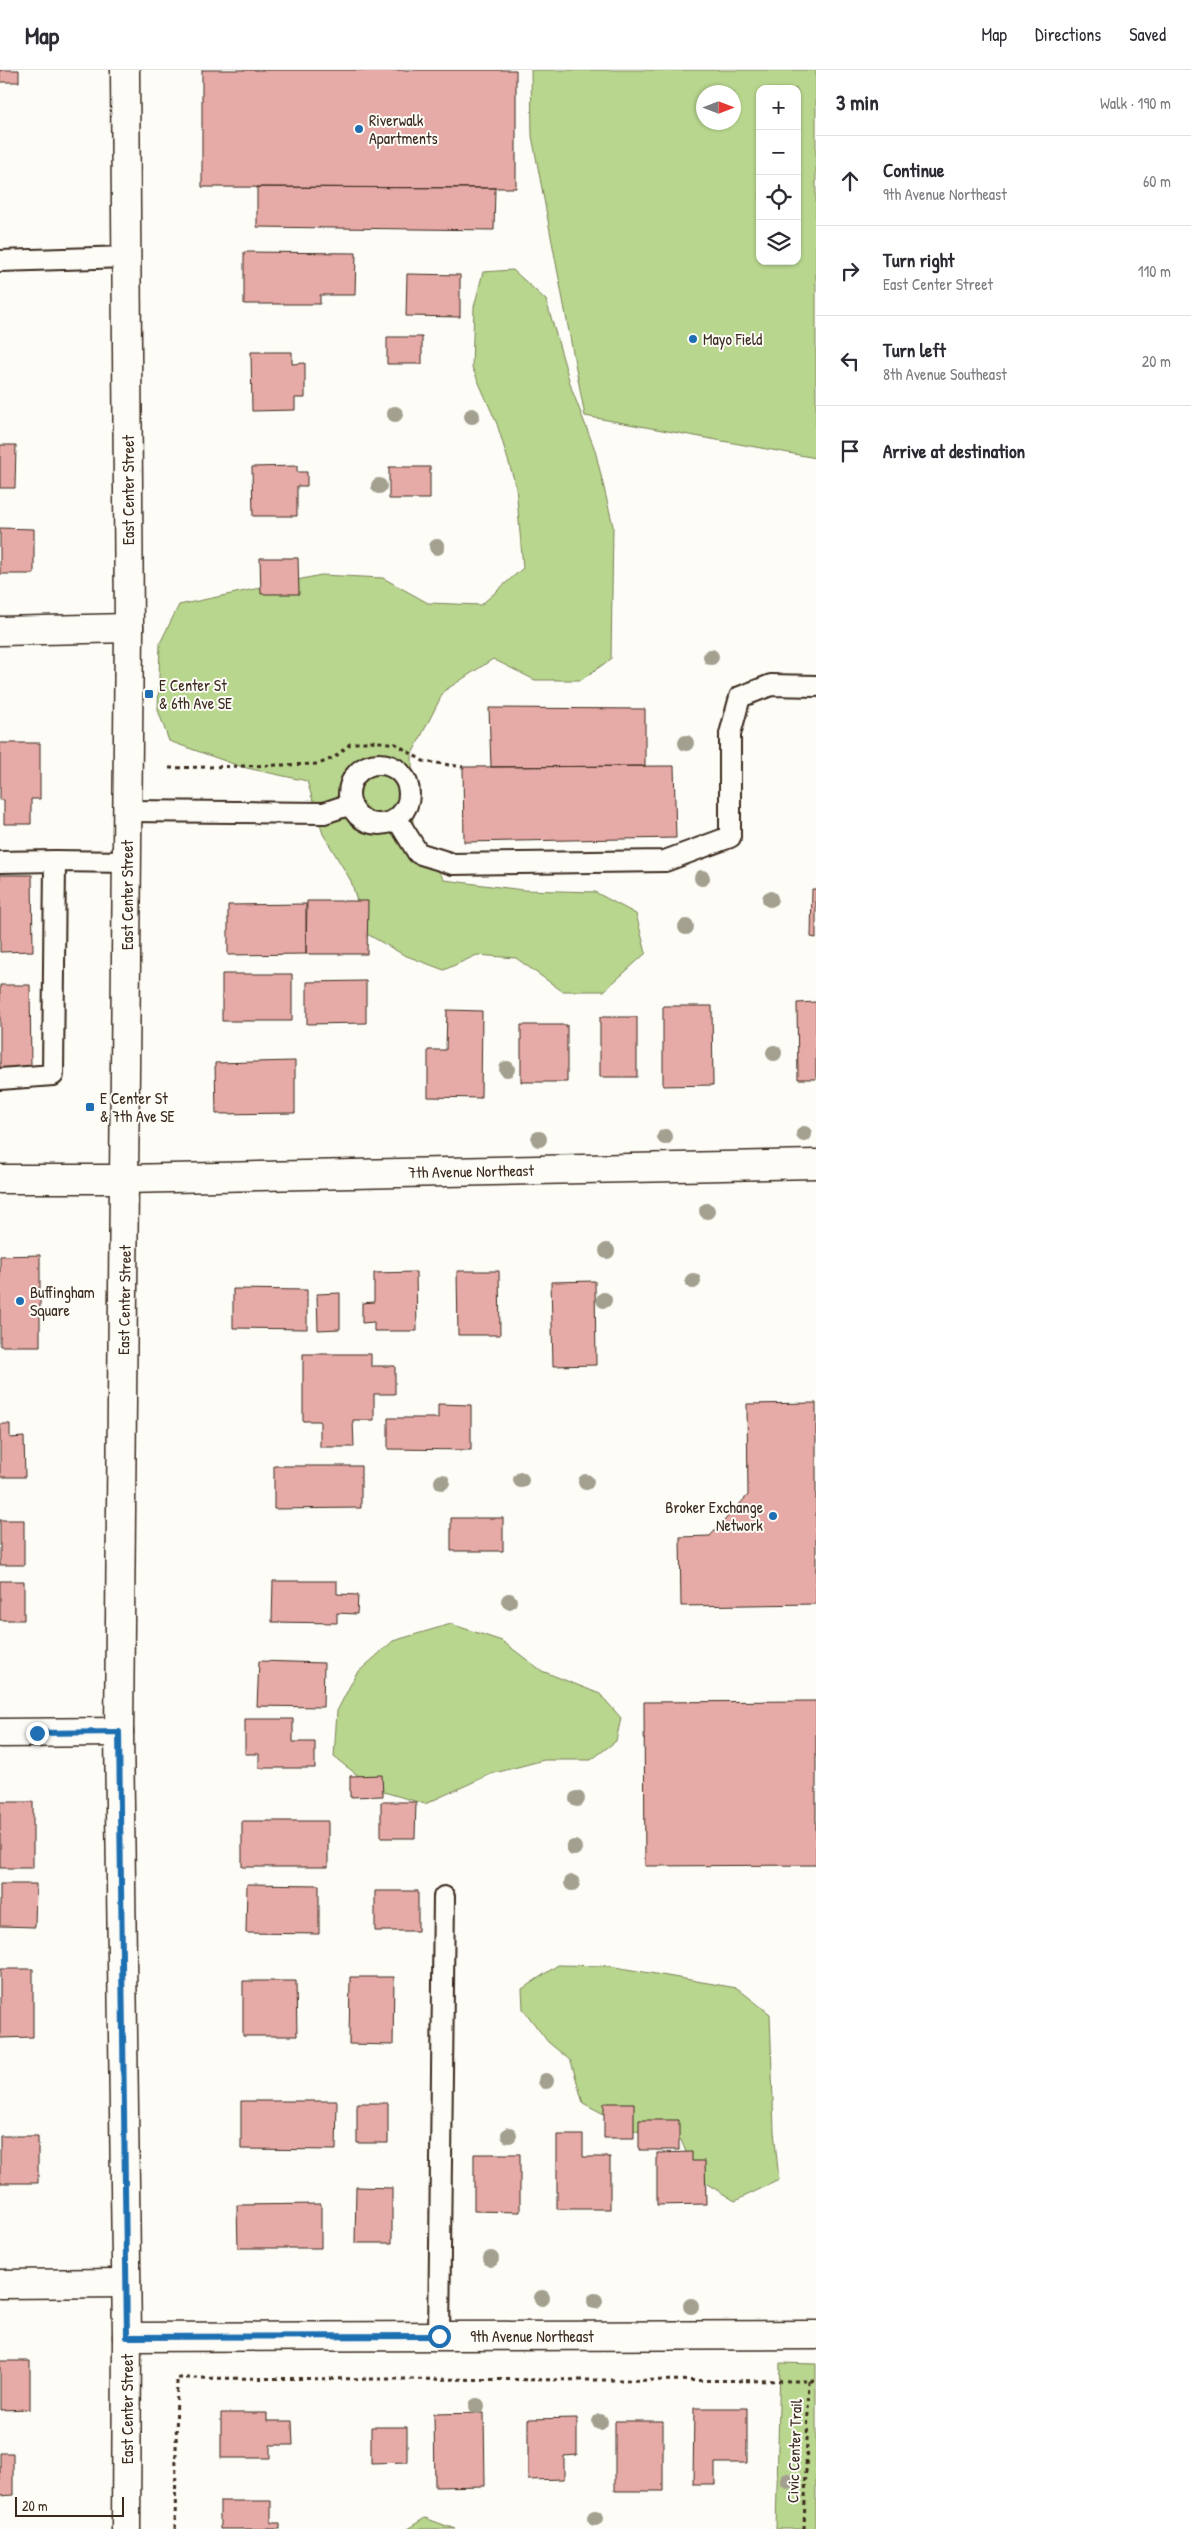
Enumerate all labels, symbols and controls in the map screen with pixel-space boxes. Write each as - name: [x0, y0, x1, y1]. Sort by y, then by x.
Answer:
- text: Map: [25, 19, 59, 51]
- text: Map: [982, 22, 1007, 47]
- text: Directions: [1035, 22, 1101, 47]
- text: Saved: [1129, 22, 1166, 47]
- north arrow: [696, 85, 741, 130]
- map controls: [756, 85, 801, 265]
- button: +: [756, 85, 801, 130]
- text: 3 min: [836, 88, 879, 117]
- text: Walk · 190 m: [1100, 92, 1171, 114]
- place label: Riverwalk Apartments: [369, 109, 438, 149]
- marker: Riverwalk Apartments: [353, 123, 365, 135]
- button: −: [756, 130, 801, 175]
- text: Continue: [883, 157, 944, 183]
- icon: ahead: [836, 167, 864, 195]
- text: 60 m: [1143, 170, 1171, 192]
- button: locate: [756, 175, 801, 220]
- text: 9th Avenue Northeast: [883, 183, 1007, 205]
- button: layers: [756, 220, 801, 265]
- text: Turn right: [883, 247, 954, 273]
- icon: right: [836, 257, 864, 285]
- text: 110 m: [1138, 260, 1171, 282]
- text: East Center Street: [883, 273, 993, 295]
- place label: Mayo Field: [703, 328, 762, 350]
- marker: Mayo Field: [687, 333, 699, 345]
- text: Turn left: [883, 337, 946, 363]
- icon: left: [836, 347, 864, 375]
- text: 20 m: [1142, 350, 1171, 372]
- text: 8th Avenue Southeast: [883, 363, 1007, 385]
- street label: East Center Street: [117, 435, 139, 545]
- icon: arrive: [836, 437, 864, 465]
- text: Arrive at destination: [883, 438, 1025, 464]
- place label: E Center St & 6th Ave SE: [159, 674, 232, 714]
- marker: E Center St & 6th Ave SE: [143, 688, 155, 700]
- street label: East Center Street: [116, 840, 138, 950]
- place label: E Center St & 7th Ave SE: [100, 1087, 175, 1127]
- marker: E Center St & 7th Ave SE: [84, 1101, 96, 1113]
- street label: 7th Avenue Northeast: [408, 1159, 535, 1183]
- street label: East Center Street: [112, 1244, 136, 1355]
- place label: Buffingham Square: [30, 1281, 95, 1321]
- marker: Buffingham Square: [14, 1295, 26, 1307]
- place label: Broker Exchange Network: [665, 1496, 764, 1536]
- marker: Broker Exchange Network: [767, 1510, 779, 1522]
- route end: [26, 1722, 49, 1745]
- route start: [428, 2325, 451, 2348]
- street label: 9th Avenue Northeast: [470, 2325, 594, 2347]
- street label: East Center Street: [116, 2354, 138, 2464]
- street label: Civic Center Trail: [781, 2398, 807, 2503]
- scale bar: [15, 2494, 124, 2517]
- text: 20 m: [22, 2496, 48, 2515]

